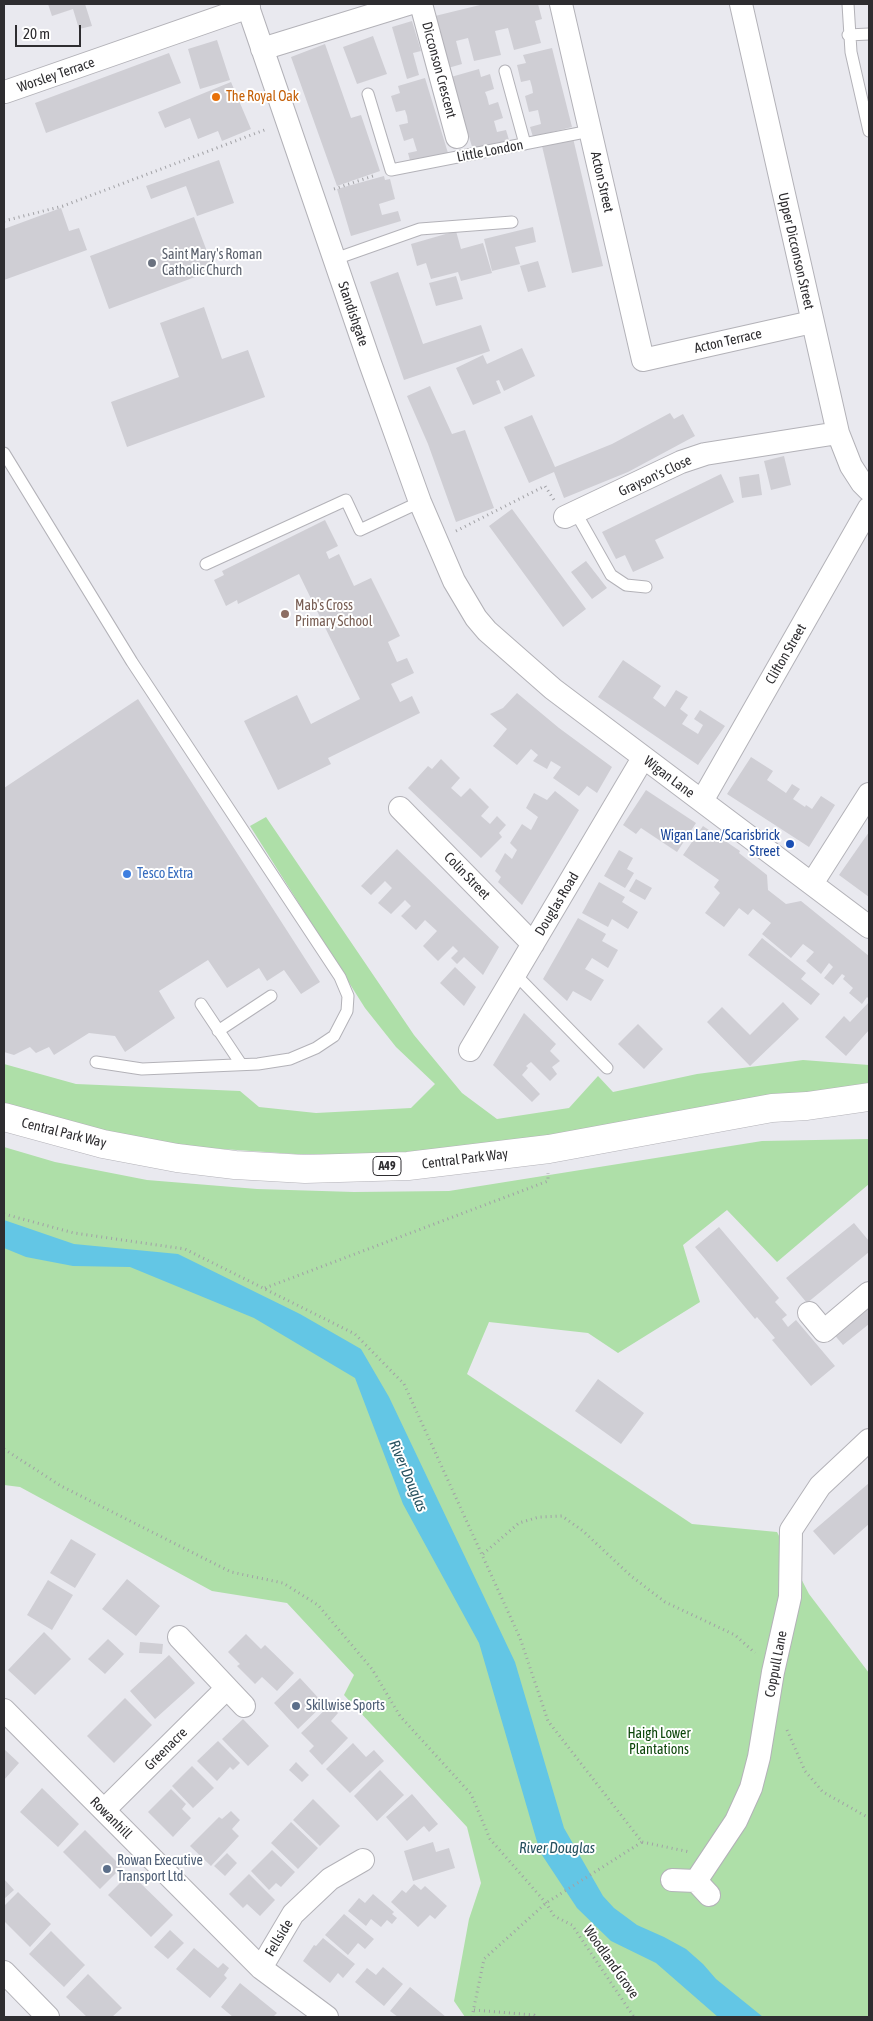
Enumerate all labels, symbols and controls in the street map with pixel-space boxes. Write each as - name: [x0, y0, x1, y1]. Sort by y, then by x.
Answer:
- scale bar: [18, 15, 84, 47]
- street label: Dicconson Crescent: [418, 20, 460, 120]
- text: 20 m: [23, 25, 50, 42]
- street label: Worsley Terrace: [15, 54, 97, 96]
- place label: The Royal Oak: [226, 89, 299, 105]
- marker: The Royal Oak: [210, 91, 222, 103]
- street label: Little London: [455, 136, 525, 166]
- street label: Acton Street: [587, 150, 617, 214]
- street label: Upper Dicconson Street: [774, 191, 818, 311]
- place label: Saint Mary's Roman Catholic Church: [162, 247, 262, 280]
- marker: Saint Mary's Roman Catholic Church: [146, 257, 158, 269]
- street label: Standishgate: [334, 279, 372, 349]
- street label: Acton Terrace: [693, 325, 763, 357]
- street label: Grayson's Close: [616, 452, 694, 500]
- place label: Mab's Cross Primary School: [295, 598, 372, 630]
- marker: Mab's Cross Primary School: [279, 608, 291, 620]
- street label: Clifton Street: [762, 621, 810, 687]
- street label: Wigan Lane: [640, 752, 698, 802]
- place label: Wigan Lane/Scarisbrick Street: [661, 828, 780, 860]
- marker: Wigan Lane/Scarisbrick Street: [784, 838, 796, 850]
- street label: Colin Street: [440, 849, 494, 903]
- place label: Tesco Extra: [137, 866, 193, 882]
- marker: Tesco Extra: [121, 868, 133, 880]
- street label: Douglas Road: [532, 869, 582, 939]
- street label: Central Park Way: [20, 1114, 108, 1152]
- street label: Central Park Way: [421, 1145, 509, 1173]
- road number: A49: [373, 1156, 401, 1176]
- water label: River Douglas: [385, 1437, 431, 1515]
- street label: Coppull Lane: [761, 1629, 791, 1699]
- place label: Skillwise Sports: [306, 1698, 385, 1714]
- marker: Skillwise Sports: [290, 1700, 302, 1712]
- street label: Greenacre: [141, 1724, 191, 1774]
- park label: Haigh Lower Plantations: [627, 1726, 691, 1758]
- street label: Rowanhill: [87, 1794, 135, 1842]
- water label: River Douglas: [519, 1839, 595, 1857]
- place label: Rowan Executive Transport Ltd.: [117, 1853, 203, 1885]
- marker: Rowan Executive Transport Ltd.: [101, 1863, 113, 1875]
- street label: Fellside: [261, 1916, 297, 1960]
- street label: Woodland Grove: [580, 1922, 642, 2002]

